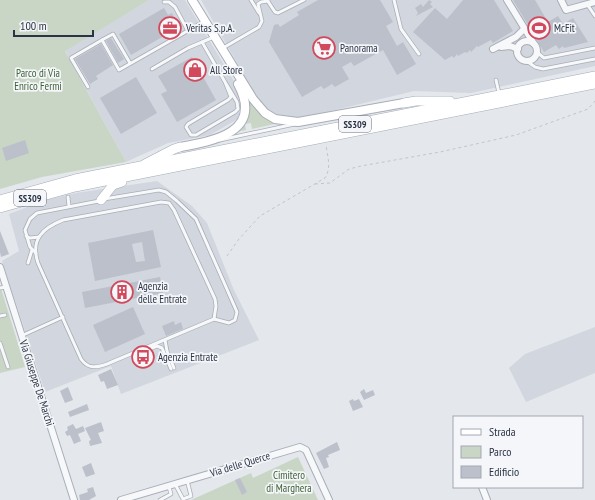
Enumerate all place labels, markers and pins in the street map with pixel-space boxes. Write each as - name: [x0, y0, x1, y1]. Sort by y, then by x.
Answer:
- office icon: Veritas S.p.A.: [157, 15, 183, 41]
- sports icon: McFit: [526, 15, 552, 41]
- place label: Veritas S.p.A.: [185, 21, 235, 35]
- place label: McFit: [554, 21, 575, 35]
- supermarket icon: Panorama: [311, 35, 337, 61]
- place label: Panorama: [340, 41, 378, 55]
- shop icon: All Store: [182, 57, 208, 83]
- place label: All Store: [210, 63, 243, 77]
- building icon: Agenzia delle Entrate: [109, 279, 135, 305]
- place label: Agenzia delle Entrate: [138, 279, 187, 306]
- bus stop icon: Agenzia Entrate: [130, 344, 156, 370]
- place label: Agenzia Entrate: [158, 350, 218, 364]

